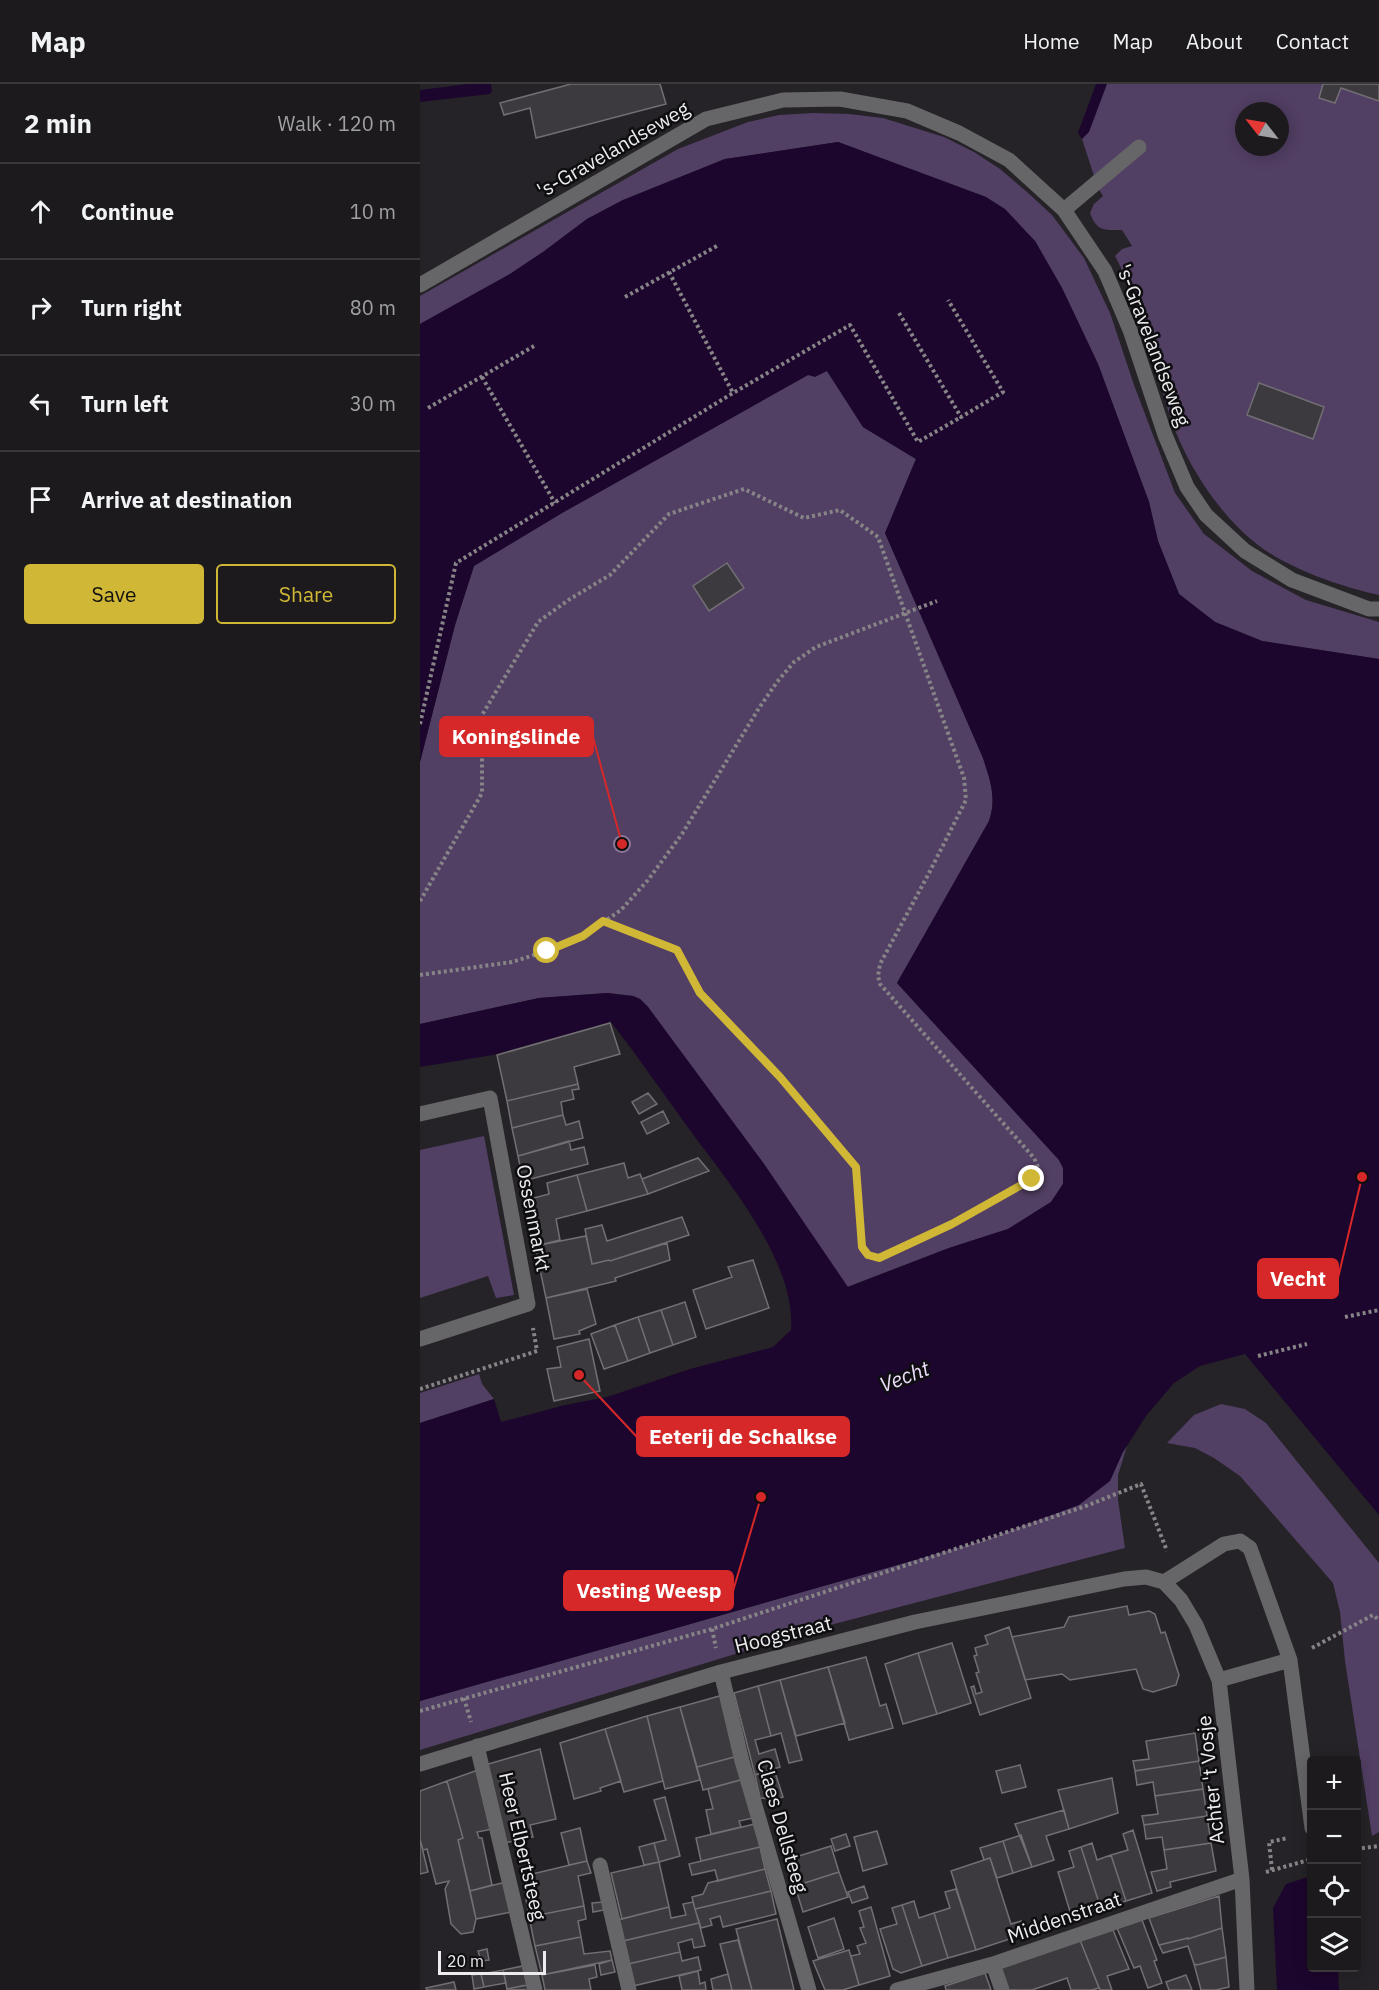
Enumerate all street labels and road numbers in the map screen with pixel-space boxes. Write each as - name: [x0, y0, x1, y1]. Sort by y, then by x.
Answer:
- street label: 's-Gravelandseweg: [532, 94, 694, 204]
- street label: 's-Gravelandseweg: [1111, 260, 1197, 430]
- street label: Ossenmarkt: [510, 1162, 558, 1274]
- street label: Hoogstraat: [732, 1609, 834, 1659]
- street label: Achter 't Vosje: [1190, 1714, 1230, 1846]
- street label: Claes Dellsteeg: [751, 1756, 815, 1897]
- street label: Heer Elbertsteeg: [493, 1769, 553, 1923]
- street label: Middenstraat: [1003, 1885, 1125, 1949]

